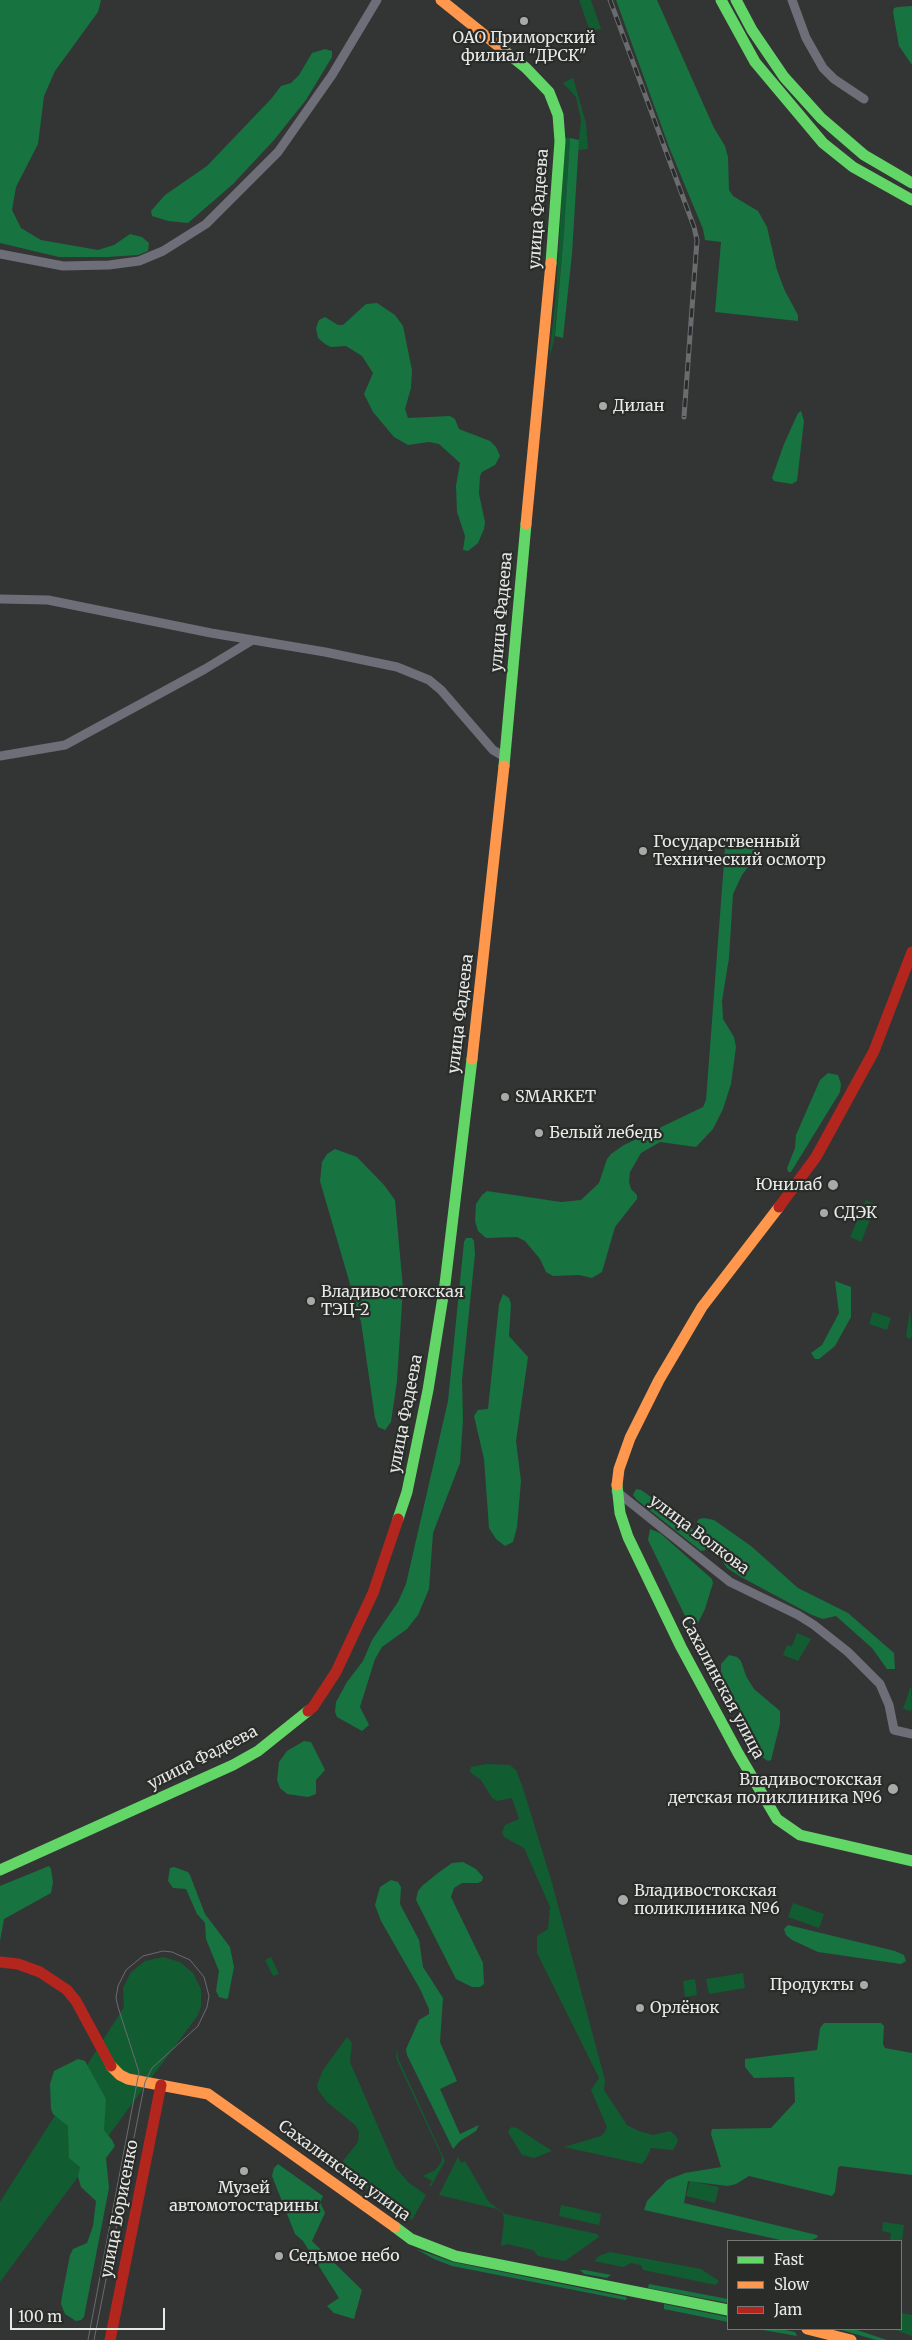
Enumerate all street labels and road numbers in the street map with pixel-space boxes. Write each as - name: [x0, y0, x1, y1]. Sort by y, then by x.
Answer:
- street label: улица Фадеева: [525, 148, 553, 270]
- street label: улица Фадеева: [487, 551, 517, 673]
- street label: улица Фадеева: [444, 953, 478, 1075]
- street label: улица Фадеева: [385, 1353, 427, 1475]
- street label: улица Волкова: [645, 1491, 753, 1579]
- street label: Сахалинская улица: [676, 1614, 768, 1762]
- street label: улица Фадеева: [145, 1722, 261, 1794]
- street label: Сахалинская улица: [274, 2117, 414, 2225]
- street label: улица Борисенко: [97, 2138, 143, 2280]

